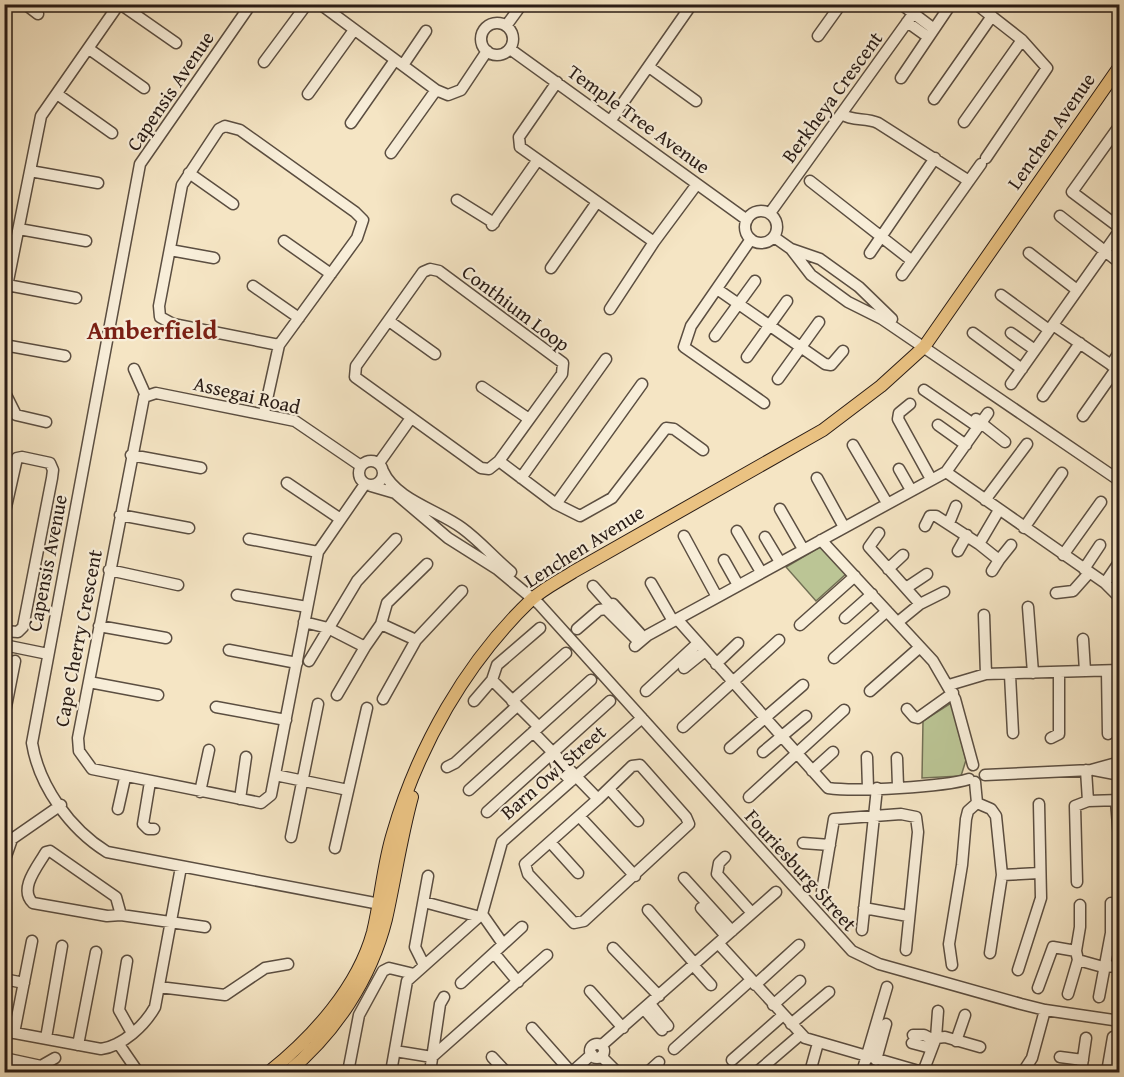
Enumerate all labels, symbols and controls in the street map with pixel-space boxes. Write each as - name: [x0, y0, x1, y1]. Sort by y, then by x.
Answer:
- street label: Capensis Avenue: [119, 25, 220, 156]
- street label: Berkheya Crescent: [774, 25, 889, 168]
- street label: Temple Tree Avenue: [562, 57, 717, 180]
- street label: Lenchen Avenue: [1000, 66, 1102, 195]
- street label: Conthium Loop: [456, 257, 577, 358]
- district label: Amberfield: [87, 310, 217, 349]
- street label: Assegai Road: [191, 368, 304, 421]
- street label: Capensis Avenue: [19, 492, 74, 634]
- street label: Lenchen Avenue: [518, 497, 649, 594]
- street label: Cape Cherry Crescent: [46, 547, 109, 729]
- street label: Barn Owl Street: [493, 717, 612, 826]
- street label: Fouriesburg Street: [739, 802, 864, 937]

